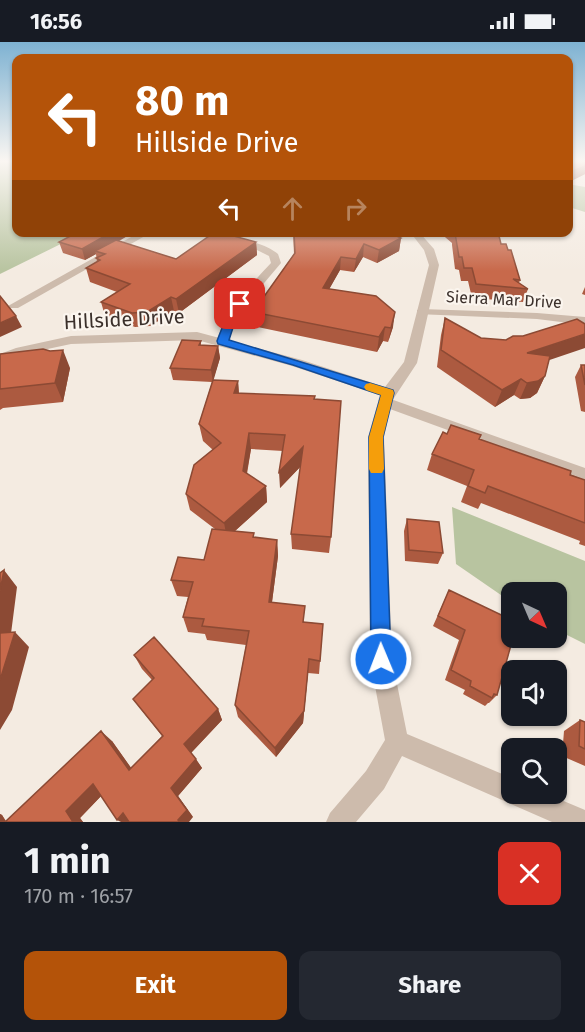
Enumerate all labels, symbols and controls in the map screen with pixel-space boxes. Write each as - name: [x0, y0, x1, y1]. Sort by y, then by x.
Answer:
- text: 16:56: [30, 8, 82, 35]
- text: 80 m: [135, 76, 229, 126]
- icon: left: [36, 78, 114, 156]
- text: Hillside Drive: [135, 127, 298, 159]
- icon: left: [213, 192, 246, 225]
- icon: ahead: [276, 192, 309, 225]
- icon: right: [339, 192, 372, 225]
- pin: [214, 278, 265, 329]
- icon: arrive: [223, 287, 256, 320]
- street label: Sierra Mar Drive: [446, 287, 562, 312]
- street label: Hillside Drive: [63, 304, 185, 334]
- north arrow: [501, 582, 567, 648]
- map controls: [501, 582, 567, 804]
- position arrow: [349, 627, 413, 691]
- button: sound: [501, 660, 567, 726]
- button: search: [501, 738, 567, 804]
- text: 1 min: [24, 839, 111, 883]
- button: close: [498, 842, 561, 905]
- text: 170 m · 16:57: [24, 884, 133, 908]
- button: Exit: [24, 951, 287, 1020]
- button: Share: [299, 951, 561, 1020]

